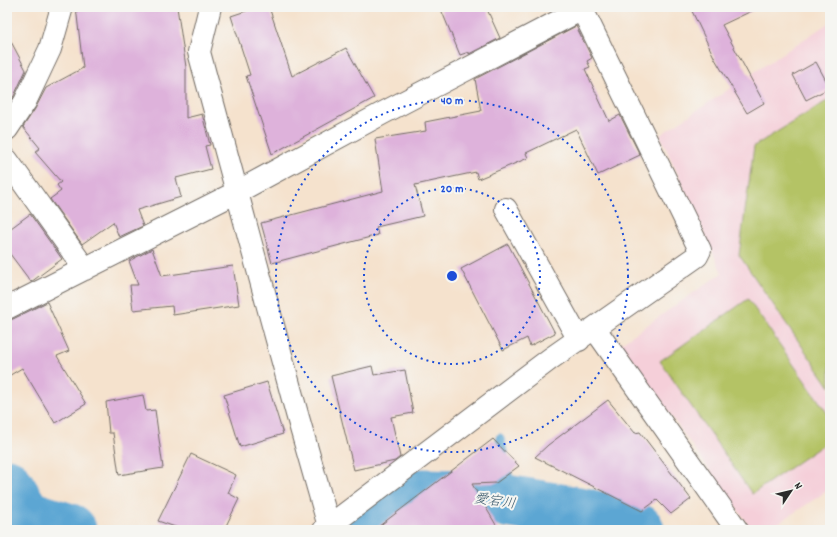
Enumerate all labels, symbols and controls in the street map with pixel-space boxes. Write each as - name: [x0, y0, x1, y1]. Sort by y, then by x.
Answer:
- text: 40 m: [441, 93, 463, 110]
- text: 20 m: [441, 181, 463, 198]
- centre of rings: [445, 269, 459, 283]
- north arrow: [771, 471, 811, 511]
- text: N: [789, 480, 806, 494]
- water label: 愛宕川: [473, 489, 517, 515]

